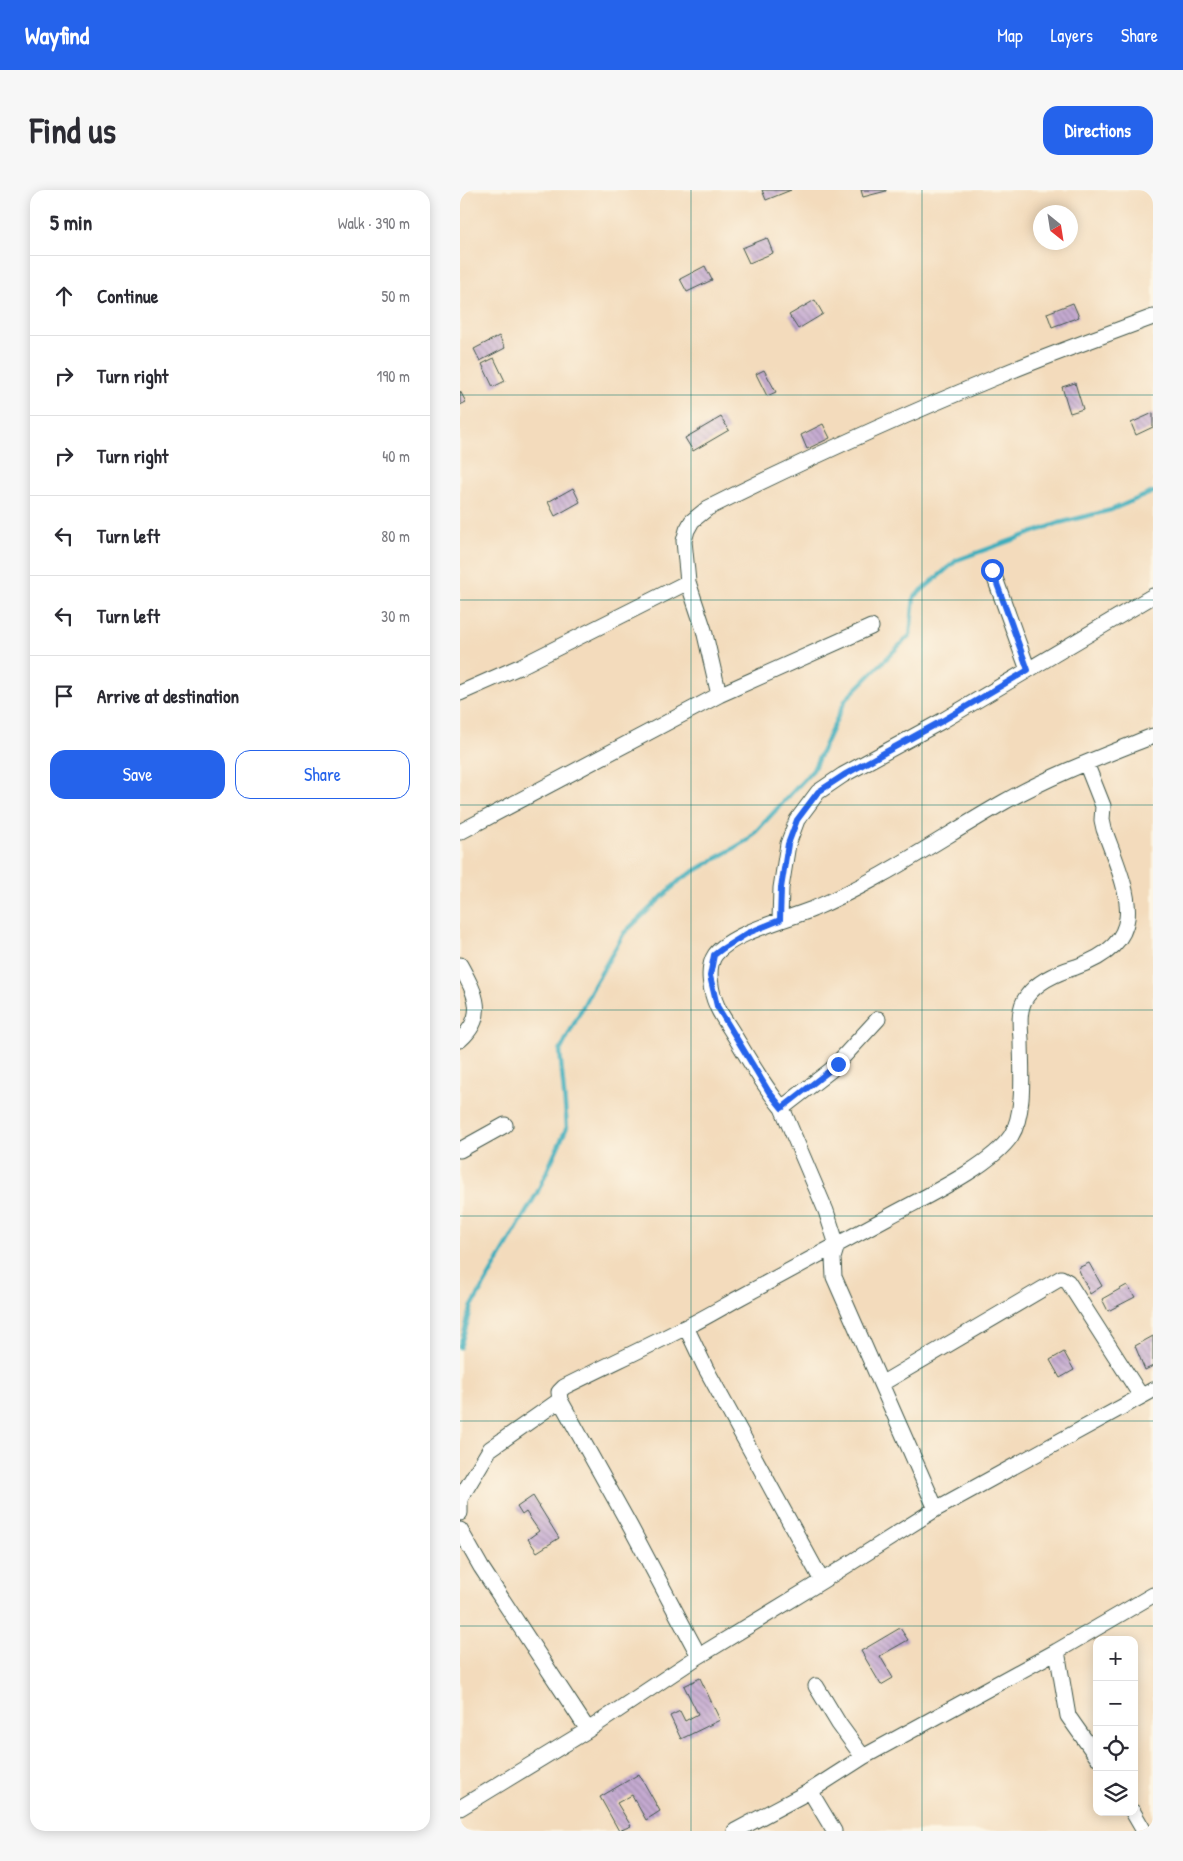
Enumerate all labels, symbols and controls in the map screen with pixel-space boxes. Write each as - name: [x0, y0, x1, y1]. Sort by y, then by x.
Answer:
- text: Wayfind: [25, 19, 89, 51]
- text: Map: [997, 23, 1023, 48]
- text: Layers: [1051, 23, 1093, 48]
- text: Share: [1121, 23, 1158, 48]
- button: Directions: [1043, 106, 1153, 155]
- text: Find us: [30, 107, 116, 154]
- north arrow: [1033, 205, 1078, 250]
- text: 5 min: [50, 208, 92, 237]
- text: Walk · 390 m: [338, 212, 410, 234]
- icon: ahead: [50, 282, 78, 310]
- text: Continue: [97, 283, 158, 309]
- text: 50 m: [382, 285, 410, 307]
- icon: right: [50, 362, 78, 390]
- text: Turn right: [97, 363, 168, 389]
- text: 190 m: [377, 365, 410, 387]
- icon: right: [50, 442, 78, 470]
- text: Turn right: [97, 443, 168, 469]
- text: 40 m: [382, 445, 410, 467]
- icon: left: [50, 522, 78, 550]
- text: Turn left: [97, 523, 160, 549]
- text: 80 m: [381, 525, 410, 547]
- route start: [981, 559, 1004, 582]
- icon: left: [50, 602, 78, 630]
- text: Turn left: [97, 603, 160, 629]
- text: 30 m: [381, 605, 410, 627]
- icon: arrive: [50, 682, 78, 710]
- text: Arrive at destination: [97, 683, 239, 709]
- button: Save: [50, 750, 225, 799]
- button: Share: [235, 750, 410, 799]
- route end: [827, 1053, 850, 1076]
- map controls: [1093, 1636, 1138, 1816]
- button: +: [1093, 1636, 1138, 1681]
- button: −: [1093, 1681, 1138, 1726]
- button: locate: [1093, 1726, 1138, 1771]
- button: layers: [1093, 1771, 1138, 1816]

